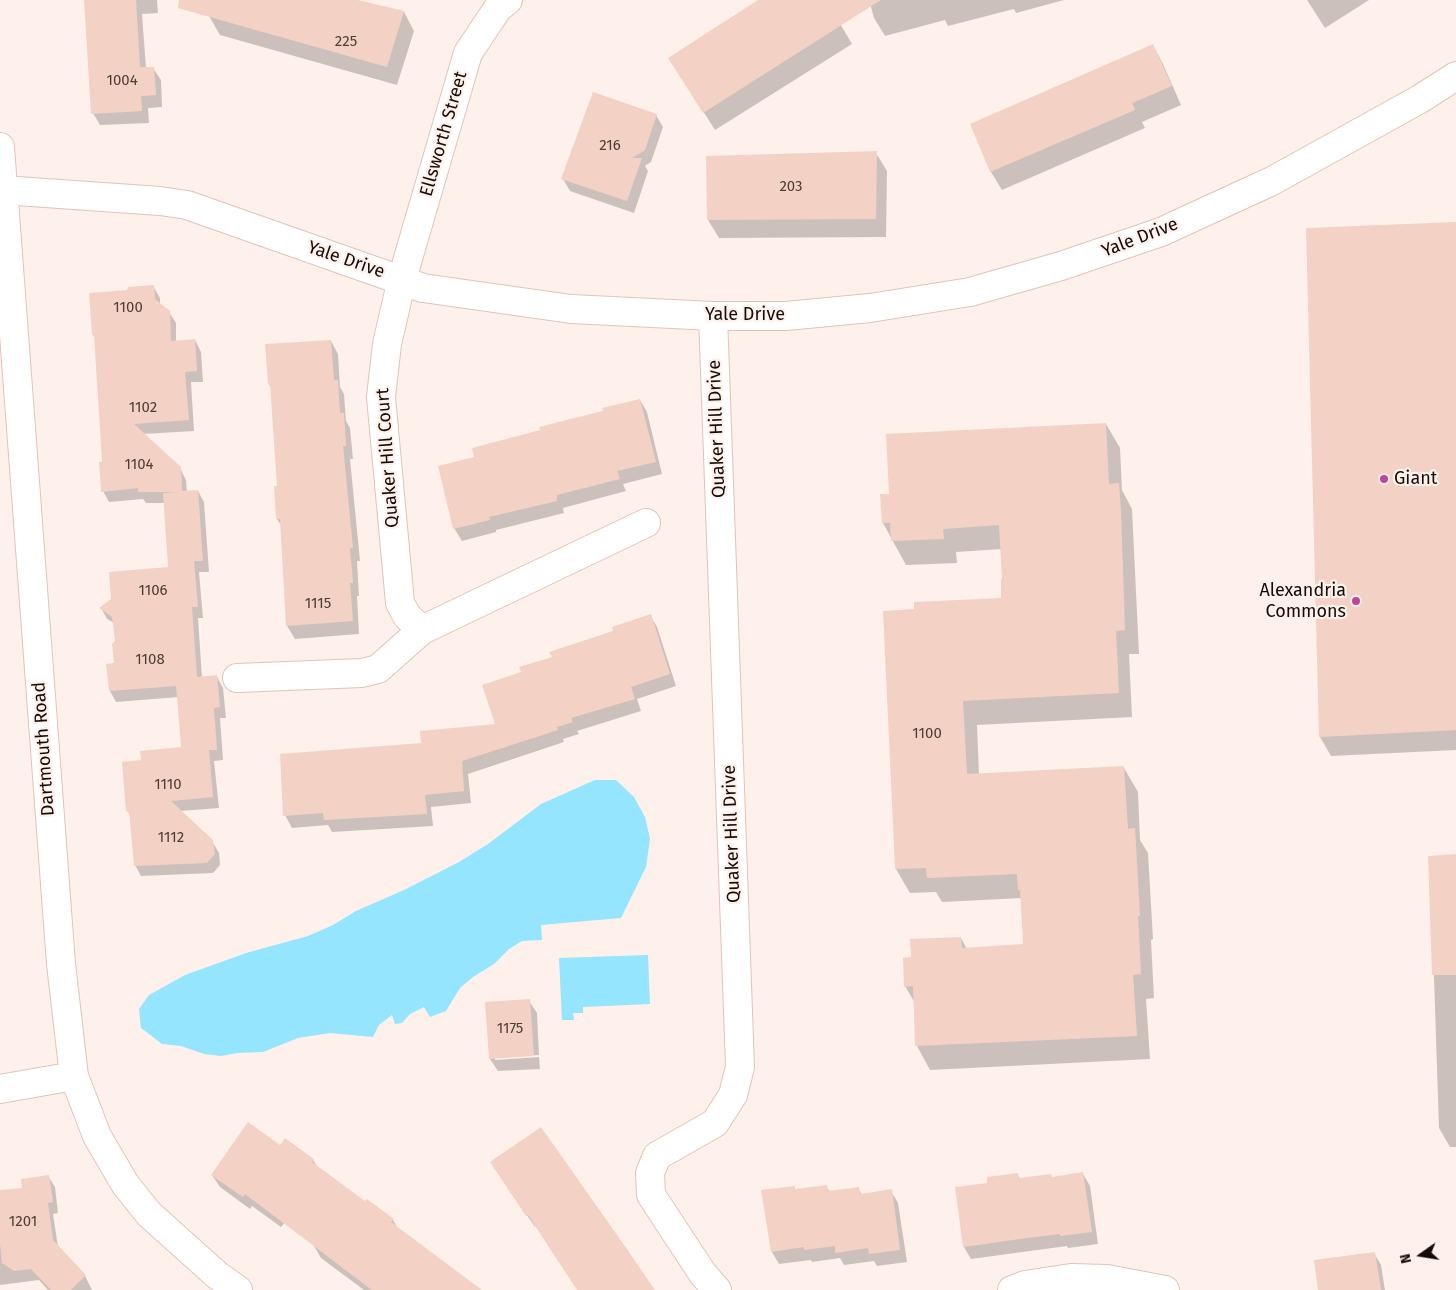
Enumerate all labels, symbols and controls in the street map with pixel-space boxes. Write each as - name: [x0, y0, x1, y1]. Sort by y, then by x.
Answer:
- house number: 225: [335, 33, 357, 51]
- street label: Ellsworth Street: [416, 69, 472, 199]
- house number: 1004: [106, 72, 138, 90]
- house number: 216: [599, 137, 621, 155]
- house number: 203: [779, 178, 803, 196]
- street label: Yale Drive: [1099, 214, 1181, 262]
- street label: Yale Drive: [305, 237, 387, 283]
- house number: 1100: [113, 299, 143, 317]
- street label: Yale Drive: [705, 304, 785, 326]
- street label: Quaker Hill Drive: [704, 360, 730, 498]
- street label: Quaker Hill Court: [372, 387, 404, 529]
- house number: 1102: [129, 399, 157, 417]
- house number: 1104: [124, 456, 154, 474]
- place label: Giant: [1394, 468, 1437, 490]
- marker: Giant: [1378, 473, 1390, 485]
- place label: Alexandria Commons: [1259, 580, 1346, 622]
- house number: 1106: [138, 582, 168, 600]
- house number: 1115: [305, 595, 331, 613]
- marker: Alexandria Commons: [1350, 595, 1362, 607]
- house number: 1108: [135, 651, 165, 669]
- street label: Dartmouth Road: [29, 681, 59, 817]
- house number: 1100: [912, 725, 942, 743]
- street label: Quaker Hill Drive: [719, 765, 745, 903]
- house number: 1110: [154, 776, 182, 794]
- house number: 1112: [158, 829, 184, 847]
- house number: 1175: [497, 1020, 523, 1038]
- house number: 1201: [9, 1213, 37, 1231]
- north arrow: [1396, 1230, 1446, 1280]
- text: N: [1397, 1252, 1415, 1265]

